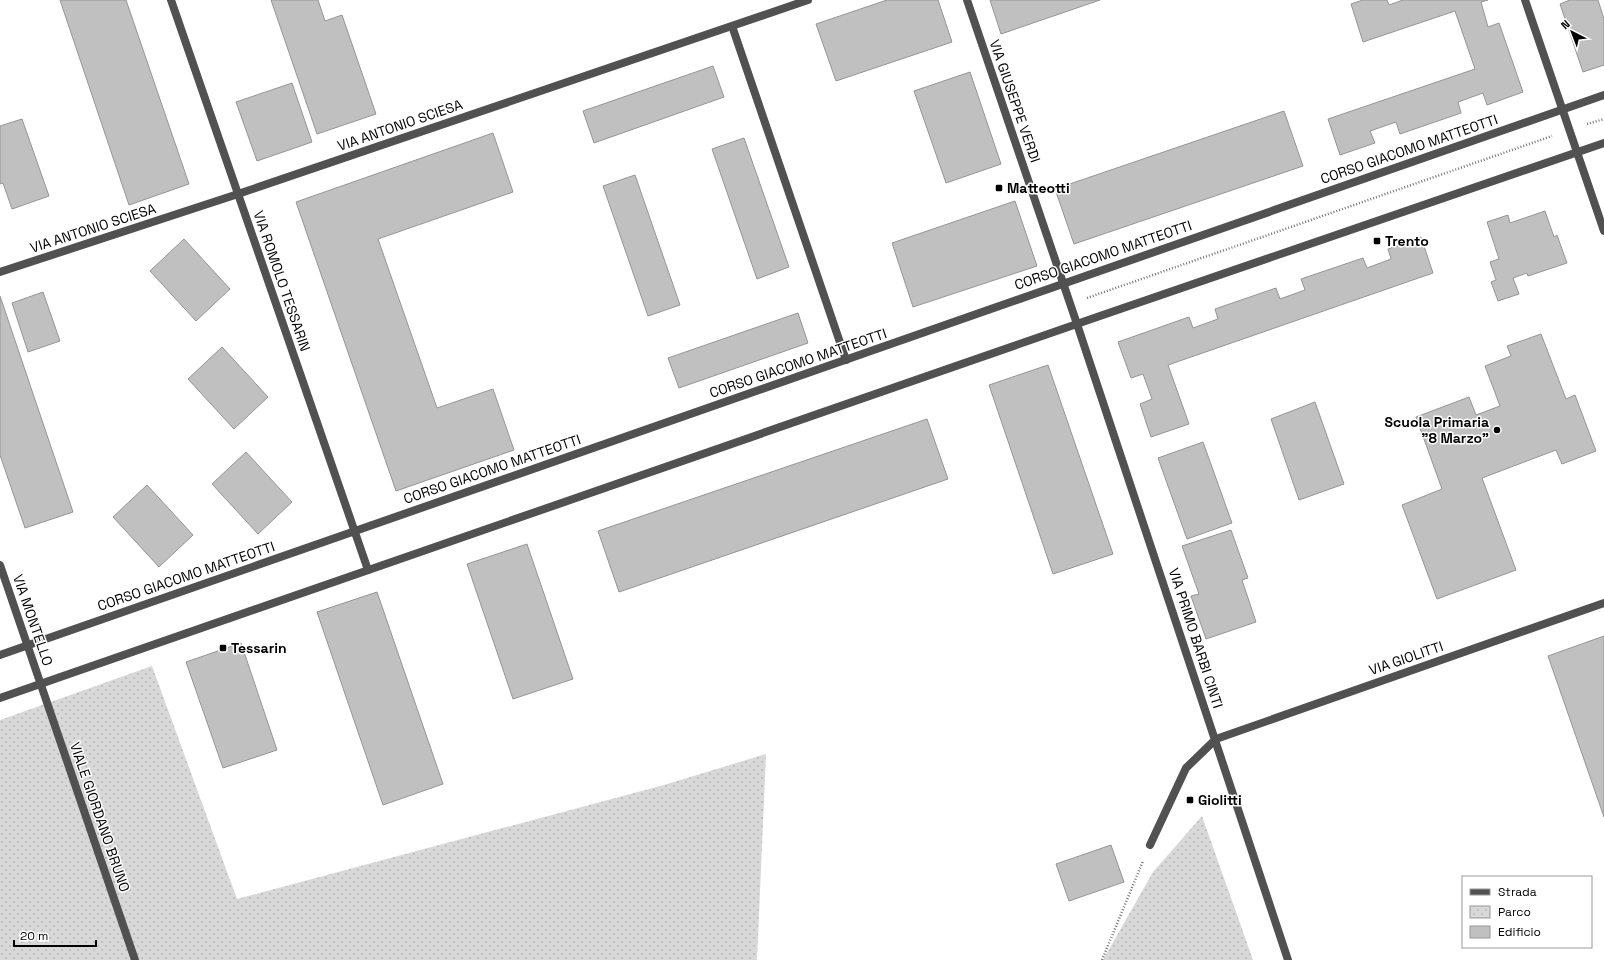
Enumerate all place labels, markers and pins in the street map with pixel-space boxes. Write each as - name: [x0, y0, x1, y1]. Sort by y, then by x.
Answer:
- place label: Matteotti: [1007, 179, 1070, 197]
- marker: Matteotti: [994, 183, 1004, 193]
- place label: Trento: [1385, 232, 1429, 250]
- marker: Trento: [1372, 236, 1382, 246]
- place label: Scuola Primaria "8 Marzo": [1385, 413, 1489, 447]
- marker: Scuola Primaria "8 Marzo": [1492, 425, 1502, 435]
- place label: Tessarin: [231, 639, 287, 657]
- marker: Tessarin: [218, 643, 228, 653]
- place label: Giolitti: [1198, 791, 1242, 809]
- marker: Giolitti: [1185, 795, 1195, 805]

